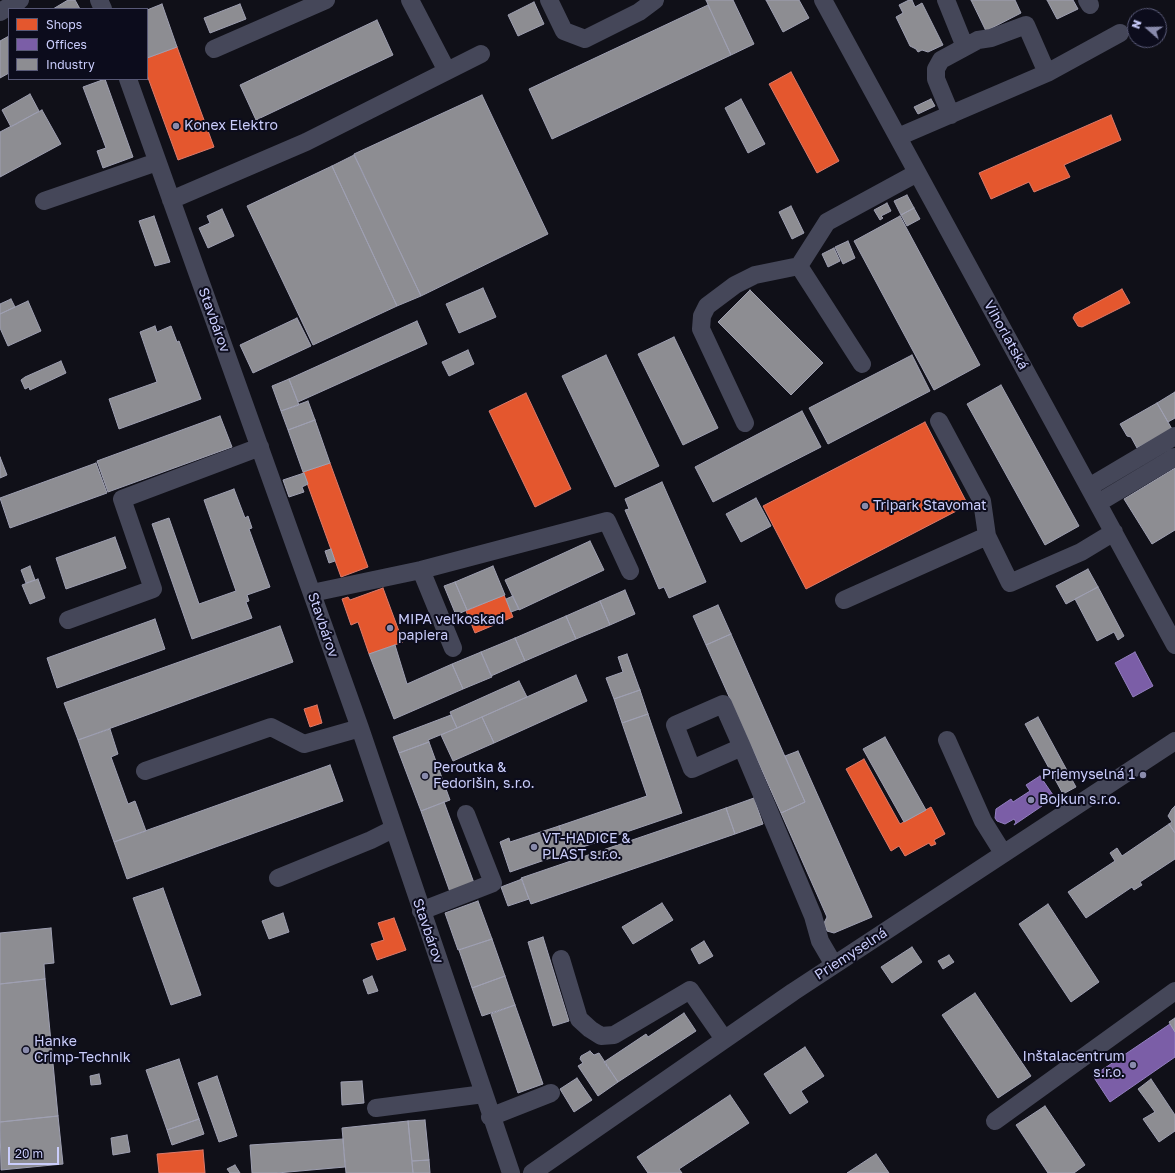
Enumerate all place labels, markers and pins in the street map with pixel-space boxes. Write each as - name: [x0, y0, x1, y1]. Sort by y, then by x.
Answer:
- place label: Konex Elektro: [184, 118, 278, 134]
- marker: Konex Elektro: [171, 121, 181, 131]
- place label: Tripark Stavomat: [873, 498, 987, 514]
- marker: Tripark Stavomat: [860, 501, 870, 511]
- place label: MIPA veľkoskad papiera: [398, 612, 504, 644]
- marker: MIPA veľkoskad papiera: [385, 623, 395, 633]
- place label: Peroutka & Fedorišin, s.r.o.: [433, 760, 535, 792]
- place label: Priemyselná 1: [1042, 767, 1135, 783]
- marker: Priemyselná 1: [1138, 770, 1148, 780]
- marker: Peroutka & Fedorišin, s.r.o.: [420, 771, 430, 781]
- place label: Bojkun s.r.o.: [1039, 792, 1121, 808]
- marker: Bojkun s.r.o.: [1026, 795, 1036, 805]
- place label: VT-HADICE & PLAST s.r.o.: [542, 831, 631, 864]
- marker: VT-HADICE & PLAST s.r.o.: [529, 842, 539, 852]
- place label: Hanke Crimp-Technik: [34, 1034, 131, 1066]
- marker: Hanke Crimp-Technik: [21, 1045, 31, 1055]
- place label: Inštalacentrum s.r.o.: [1023, 1049, 1125, 1082]
- marker: Inštalacentrum s.r.o.: [1128, 1060, 1138, 1070]

